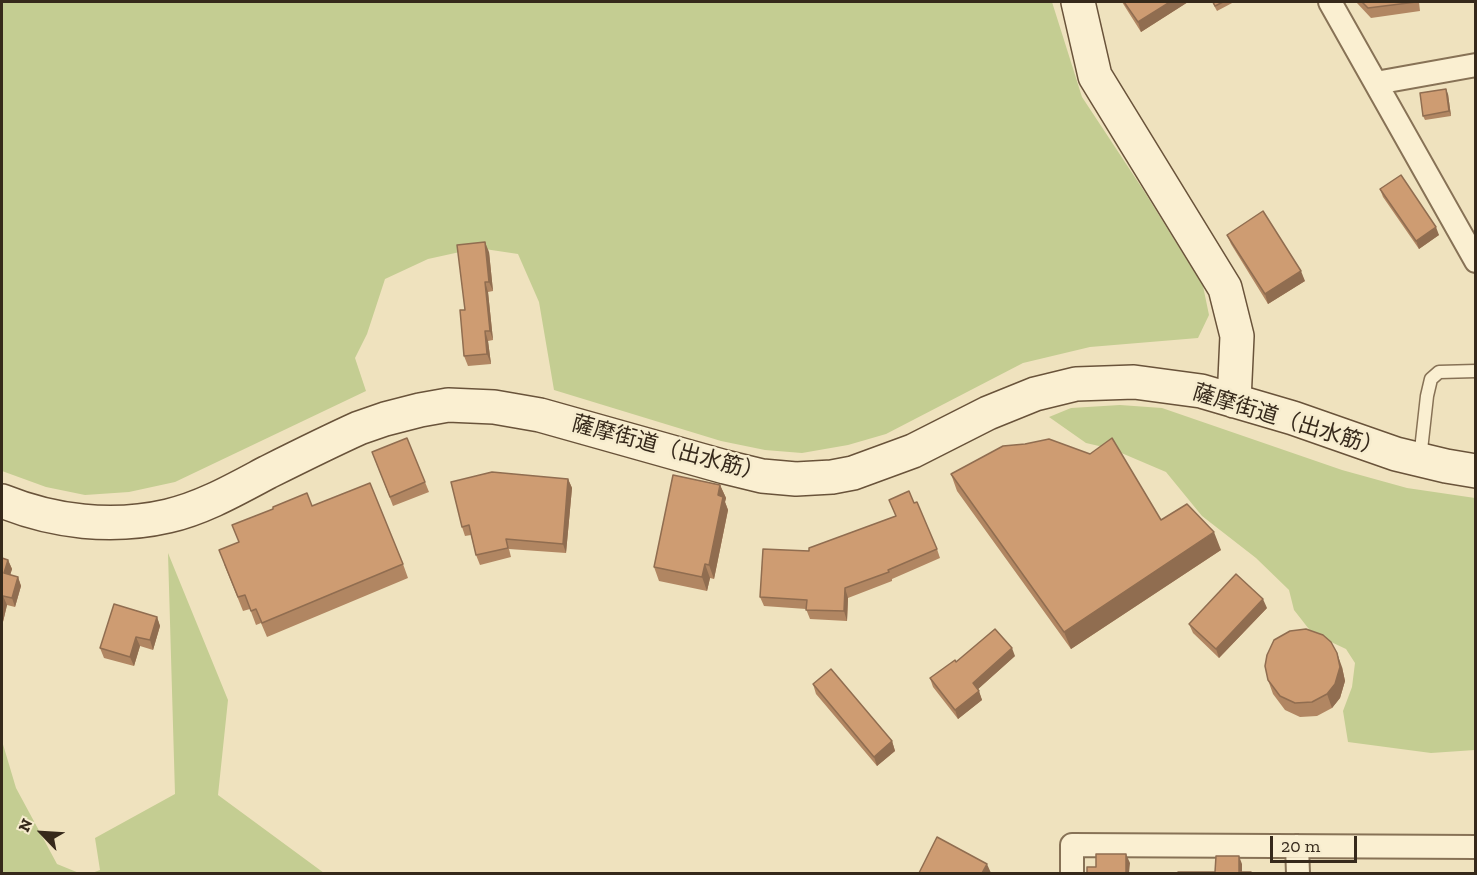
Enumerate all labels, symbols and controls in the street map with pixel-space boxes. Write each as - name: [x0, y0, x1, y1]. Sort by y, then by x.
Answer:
- street label: 薩摩街道（出水筋）: [1189, 379, 1387, 463]
- street label: 薩摩街道（出水筋）: [569, 411, 767, 487]
- north arrow: [12, 803, 72, 863]
- text: N: [14, 816, 36, 835]
- scale bar: [1273, 824, 1360, 862]
- text: 20 m: [1281, 835, 1320, 857]

